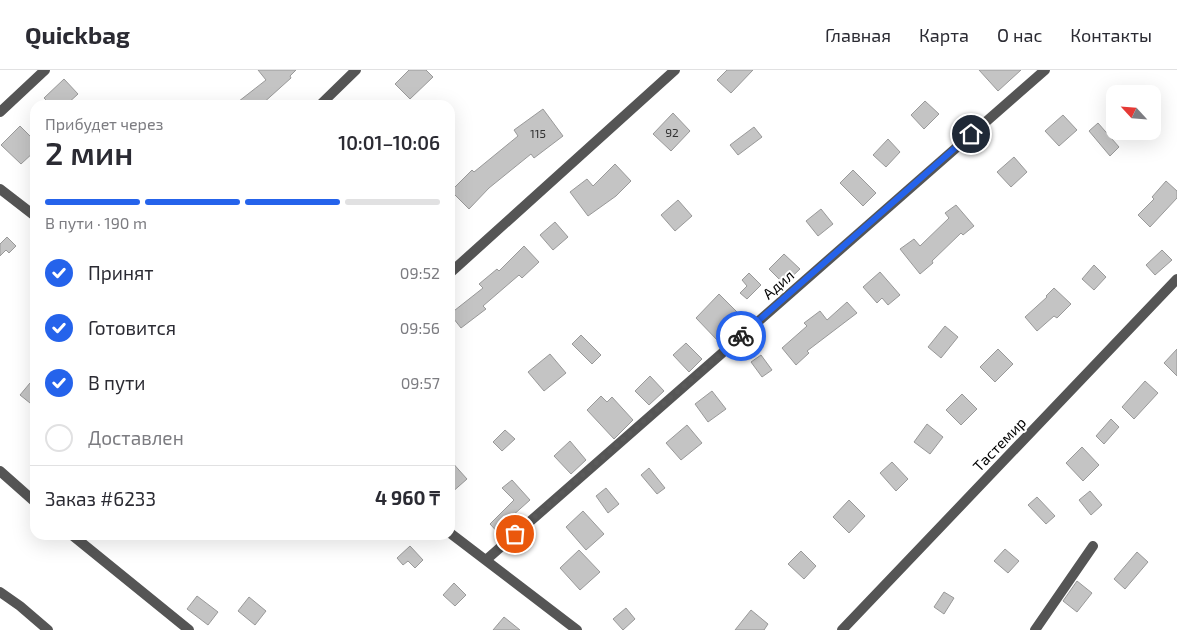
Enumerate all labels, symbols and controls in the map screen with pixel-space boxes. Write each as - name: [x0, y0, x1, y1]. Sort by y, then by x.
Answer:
- text: Quickbag: [25, 20, 130, 49]
- text: Главная: [825, 24, 891, 46]
- text: Карта: [919, 24, 969, 46]
- text: О нас: [997, 24, 1042, 46]
- text: Контакты: [1070, 24, 1152, 46]
- north arrow: [1106, 85, 1161, 140]
- map controls: [1106, 85, 1161, 140]
- pin: [950, 113, 992, 155]
- text: Прибудет через: [45, 114, 163, 133]
- icon: home: [957, 120, 985, 148]
- house number: 92: [665, 125, 679, 139]
- house number: 115: [530, 126, 546, 140]
- text: 10:01–10:06: [338, 131, 440, 154]
- text: 2 мин: [45, 133, 133, 171]
- text: В пути · 190 m: [45, 213, 147, 232]
- icon: check: [45, 259, 73, 287]
- text: Принят: [88, 261, 154, 284]
- text: 09:52: [400, 263, 440, 282]
- street label: Адил: [759, 266, 797, 302]
- courier: [716, 311, 766, 361]
- icon: check: [45, 314, 73, 342]
- text: Готовится: [88, 316, 176, 339]
- text: 09:56: [400, 318, 440, 337]
- icon: bike: [727, 322, 755, 350]
- icon: check: [45, 369, 73, 397]
- text: В пути: [88, 371, 146, 394]
- text: 09:57: [401, 373, 440, 392]
- street label: Тастемир: [969, 413, 1029, 475]
- text: Доставлен: [88, 426, 184, 449]
- text: 4 960 ₸: [375, 486, 440, 509]
- text: Заказ #6233: [45, 487, 156, 510]
- pin: [494, 513, 536, 555]
- icon: bag: [501, 520, 529, 548]

